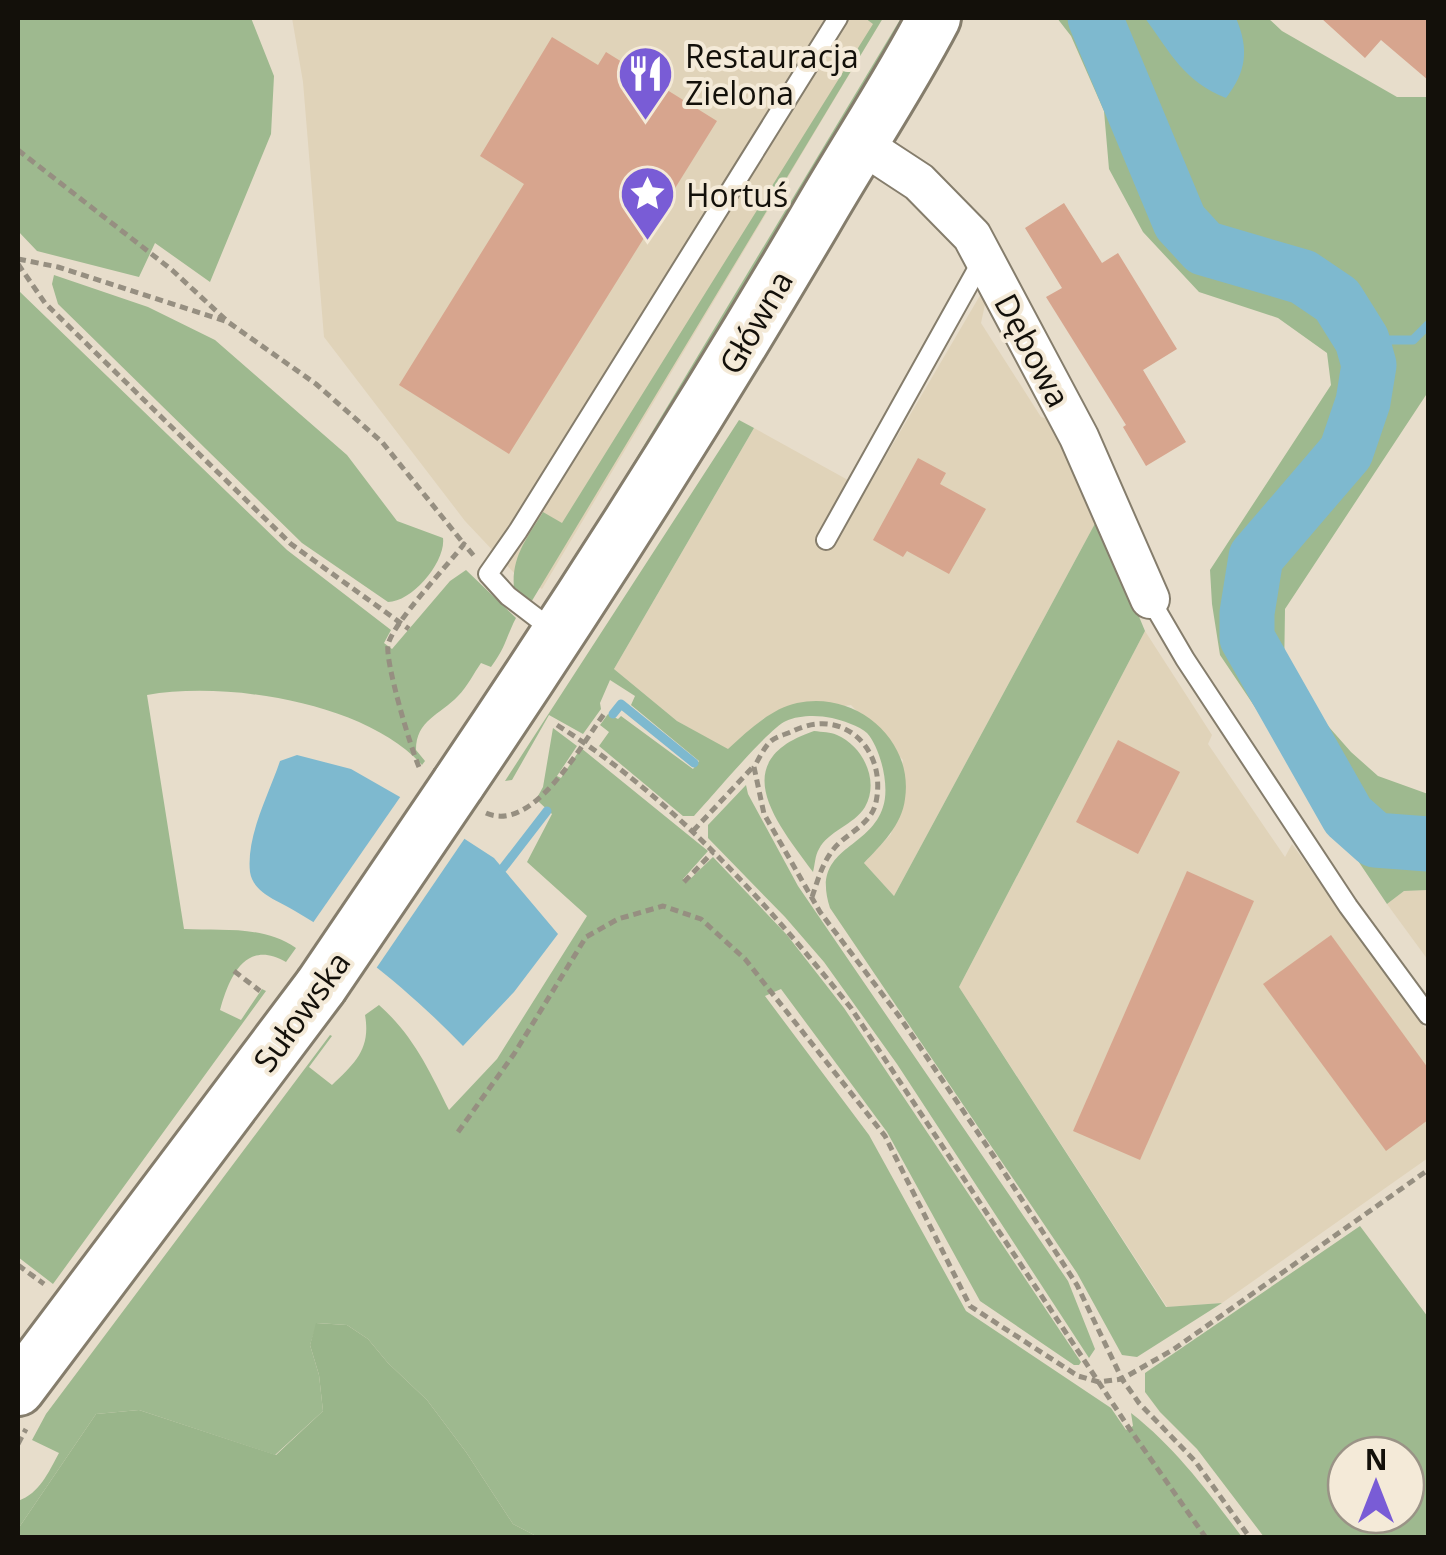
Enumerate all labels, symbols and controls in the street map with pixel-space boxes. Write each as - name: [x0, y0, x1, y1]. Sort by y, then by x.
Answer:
- place label: Restauracja Zielona: [685, 34, 859, 114]
- restaurant icon: Restauracja Zielona: [616, 43, 676, 122]
- place icon: Hortuś: [617, 164, 677, 243]
- place label: Hortuś: [686, 173, 788, 216]
- street label: Główna: [708, 262, 802, 382]
- street label: Dębowa: [985, 286, 1081, 414]
- street label: Sułowska: [243, 942, 359, 1080]
- north arrow: [1326, 1435, 1426, 1535]
- text: N: [1365, 1440, 1387, 1478]

